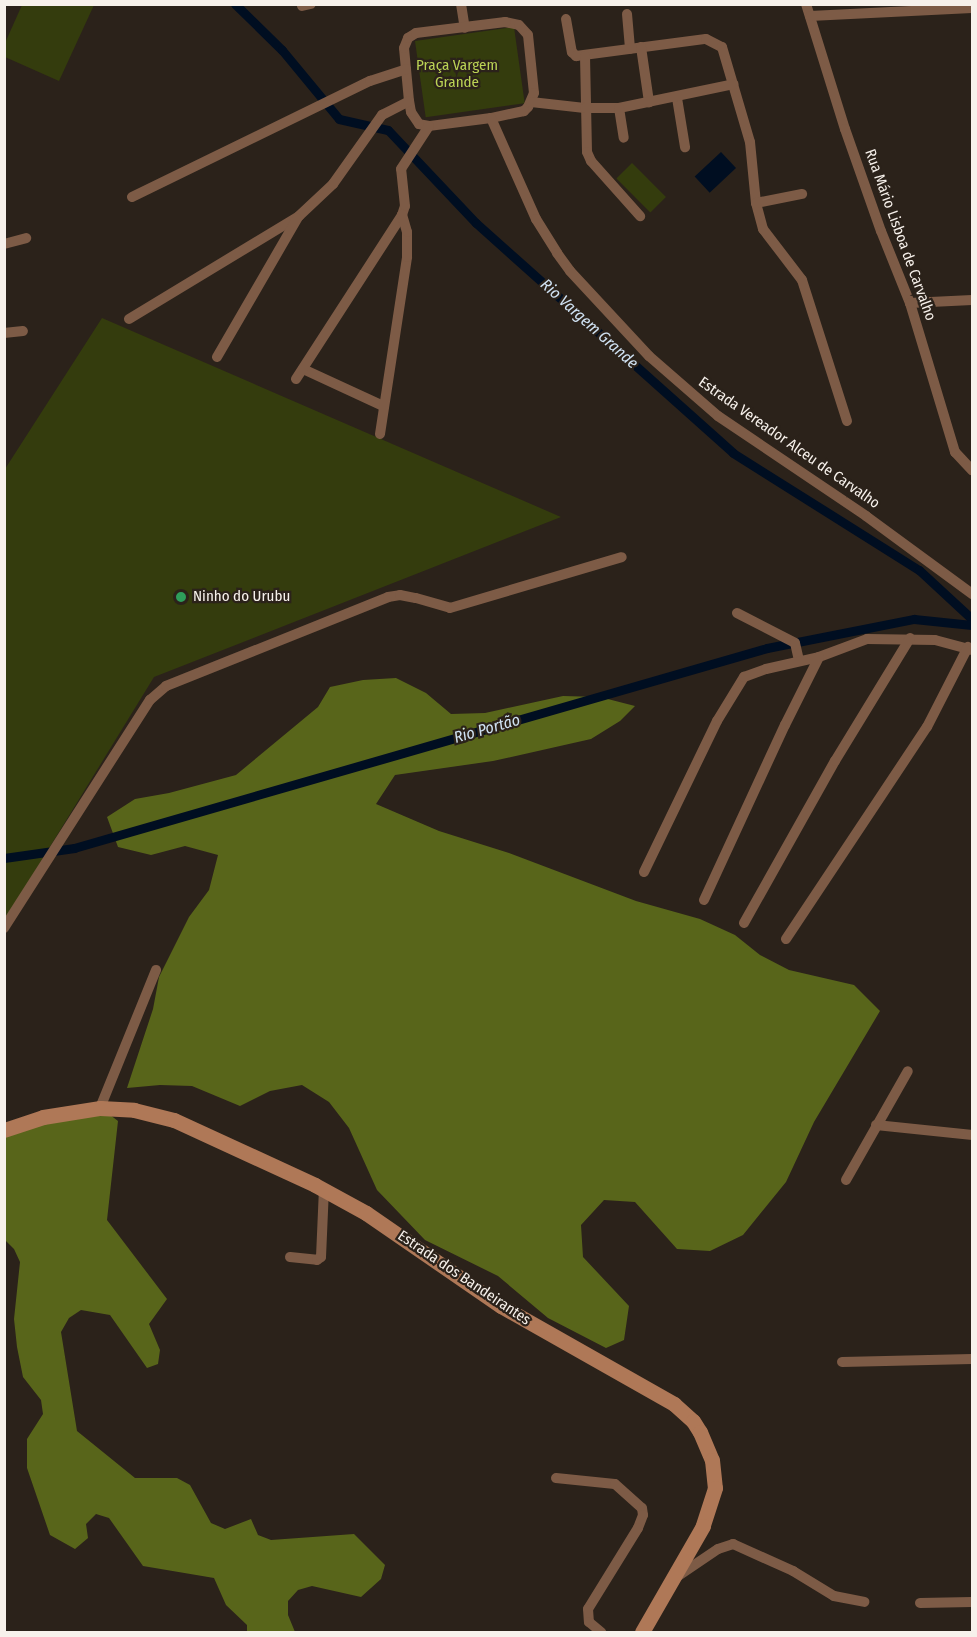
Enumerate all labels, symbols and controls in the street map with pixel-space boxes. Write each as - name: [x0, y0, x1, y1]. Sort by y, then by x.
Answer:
- park label: Praça Vargem Grande: [416, 56, 498, 91]
- street label: Rua Mário Lisboa de Carvalho: [861, 147, 939, 323]
- water label: Rio Vargem Grande: [536, 275, 642, 373]
- street label: Estrada Vereador Alceu de Carvalho: [695, 373, 883, 513]
- place label: Ninho do Urubu: [193, 588, 290, 606]
- marker: Ninho do Urubu: [174, 590, 188, 604]
- water label: Rio Portão: [452, 710, 522, 748]
- street label: Estrada dos Bandeirantes: [394, 1227, 534, 1329]

